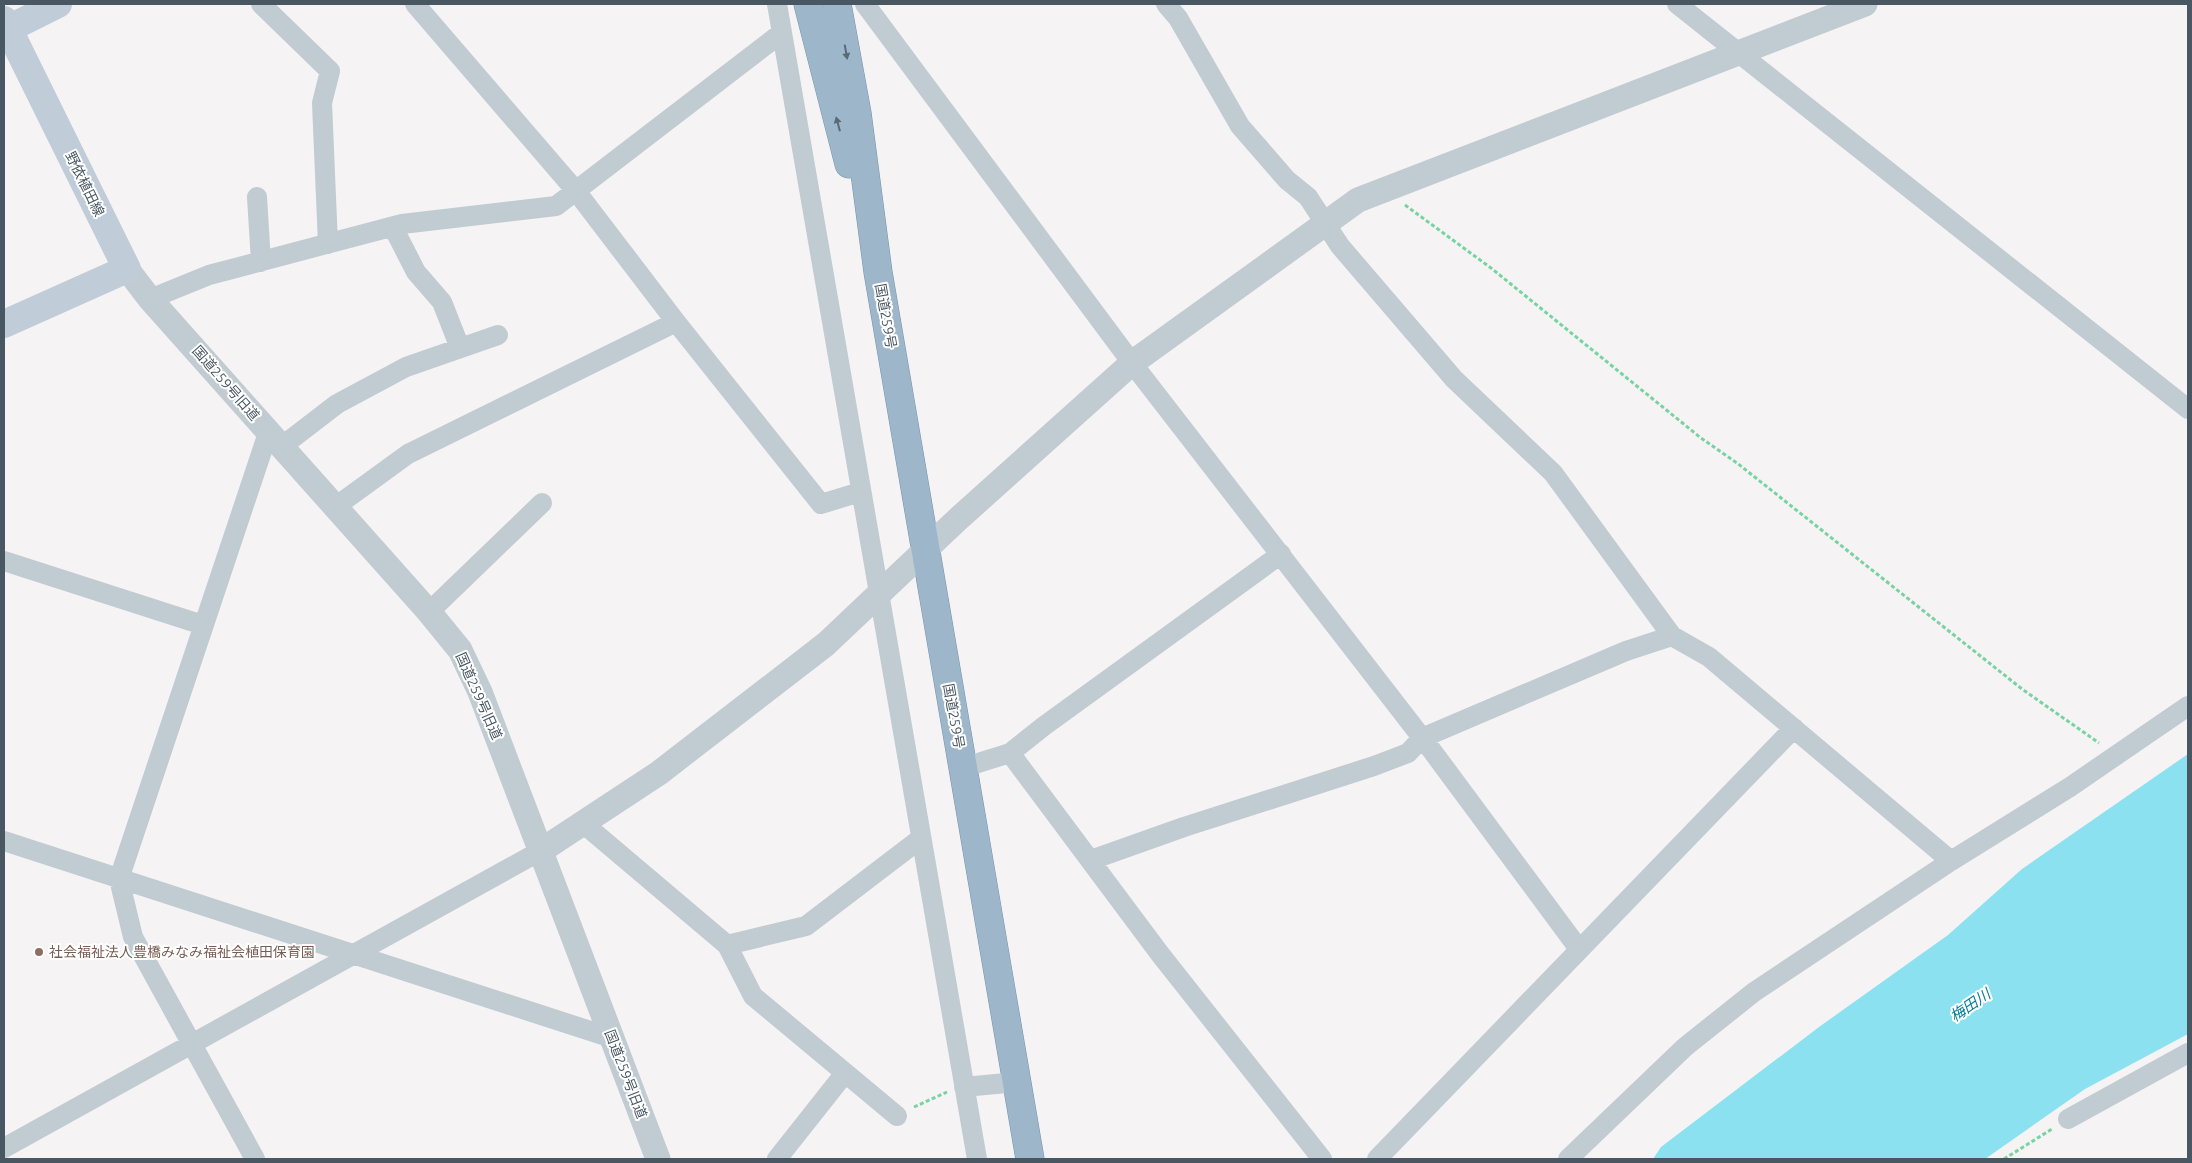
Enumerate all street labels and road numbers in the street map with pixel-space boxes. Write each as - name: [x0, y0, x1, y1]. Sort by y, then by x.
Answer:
- street label: 野依植田線: [62, 149, 108, 219]
- street label: 国道259号: [872, 282, 900, 350]
- street label: 国道259号旧道: [189, 342, 263, 424]
- street label: 国道259号旧道: [453, 650, 505, 742]
- street label: 国道259号: [940, 682, 968, 750]
- street label: 国道259号旧道: [602, 1027, 650, 1121]

